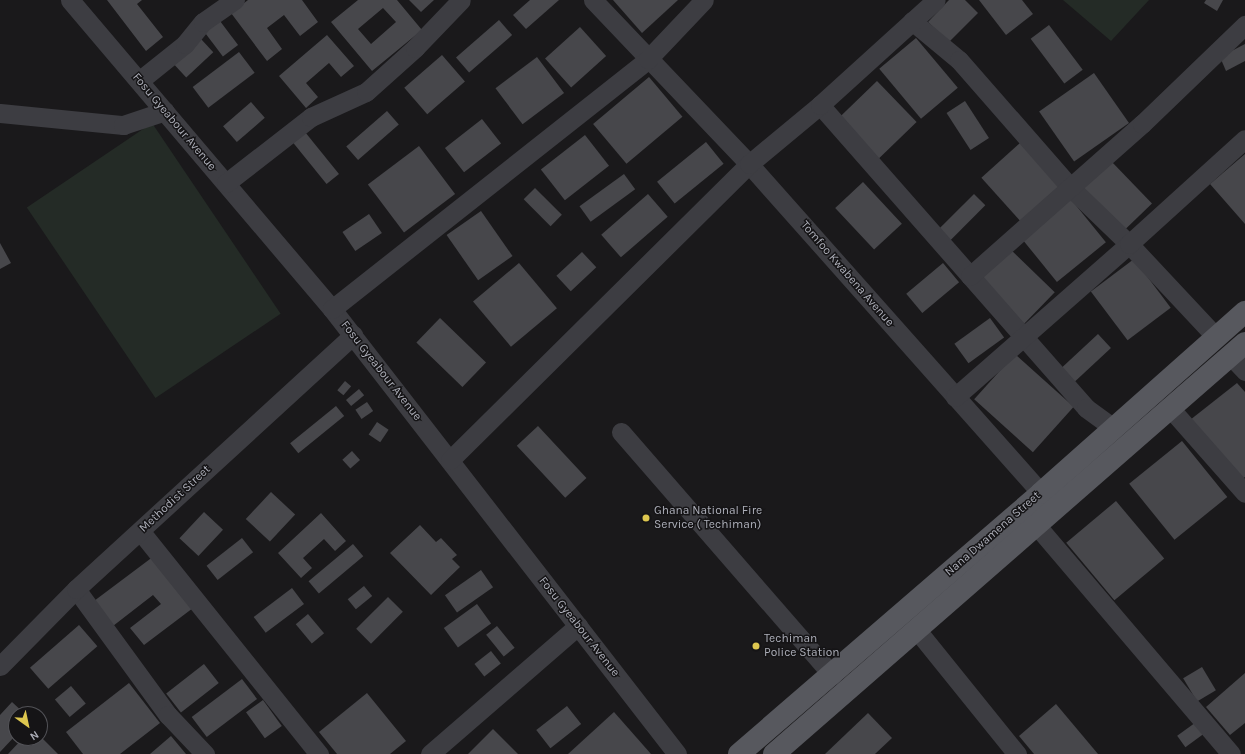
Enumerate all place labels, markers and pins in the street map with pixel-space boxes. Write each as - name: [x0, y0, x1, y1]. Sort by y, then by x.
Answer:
- place label: Ghana National Fire Service ( Techiman): [654, 504, 762, 532]
- marker: Ghana National Fire Service ( Techiman): [641, 513, 651, 523]
- place label: Techiman Police Station: [764, 632, 840, 660]
- marker: Techiman Police Station: [751, 641, 761, 651]

